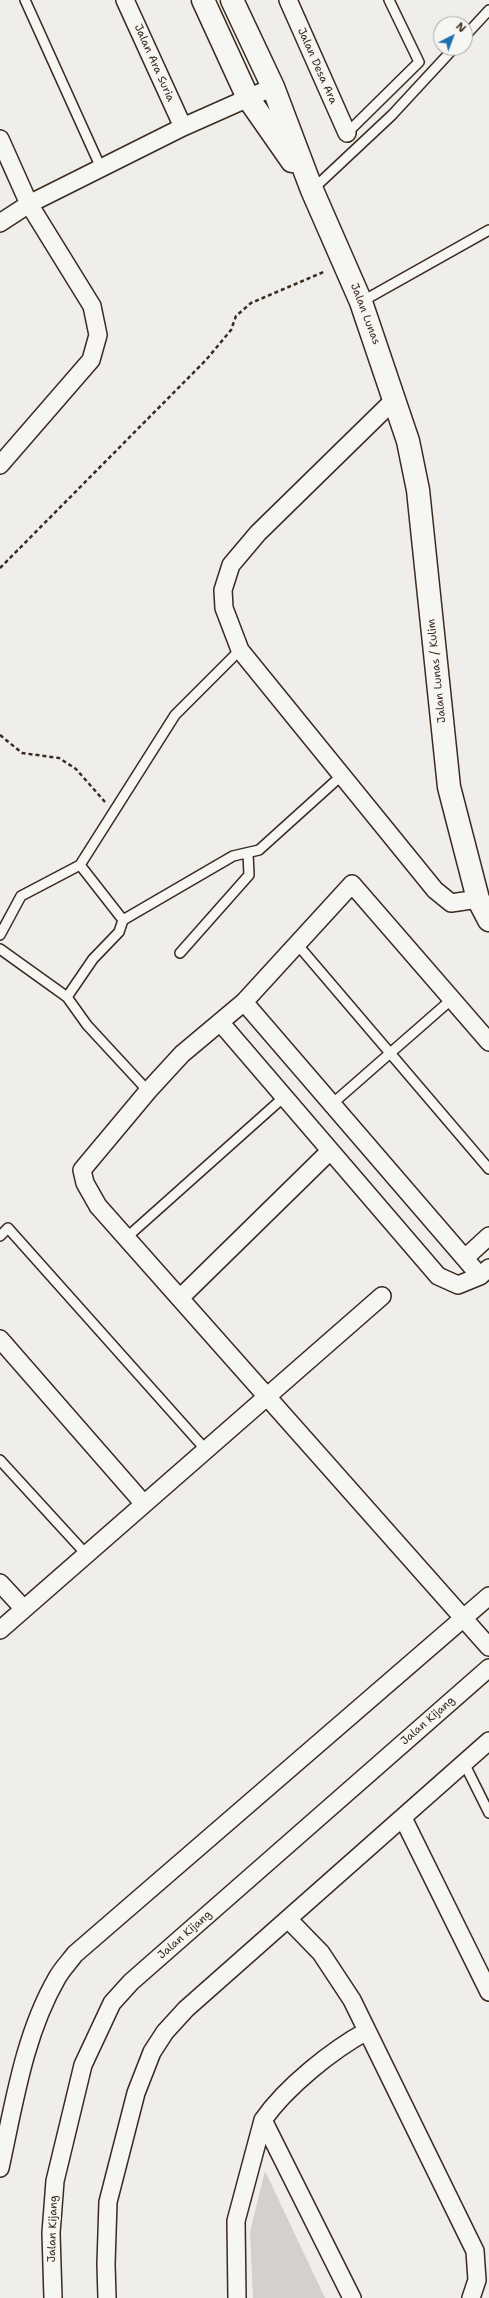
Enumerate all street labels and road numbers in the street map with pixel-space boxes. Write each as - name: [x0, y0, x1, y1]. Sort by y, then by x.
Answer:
- street label: Jalan Ara Suria: [131, 22, 177, 104]
- street label: Jalan Desa Ara: [294, 26, 340, 106]
- street label: Jalan Lunas: [347, 281, 383, 347]
- street label: Jalan Lunas / Kulim: [425, 618, 449, 724]
- street label: Jalan Kijang: [398, 1694, 458, 1748]
- street label: Jalan Kijang: [155, 1908, 215, 1962]
- street label: Jalan Kijang: [45, 2195, 61, 2263]

